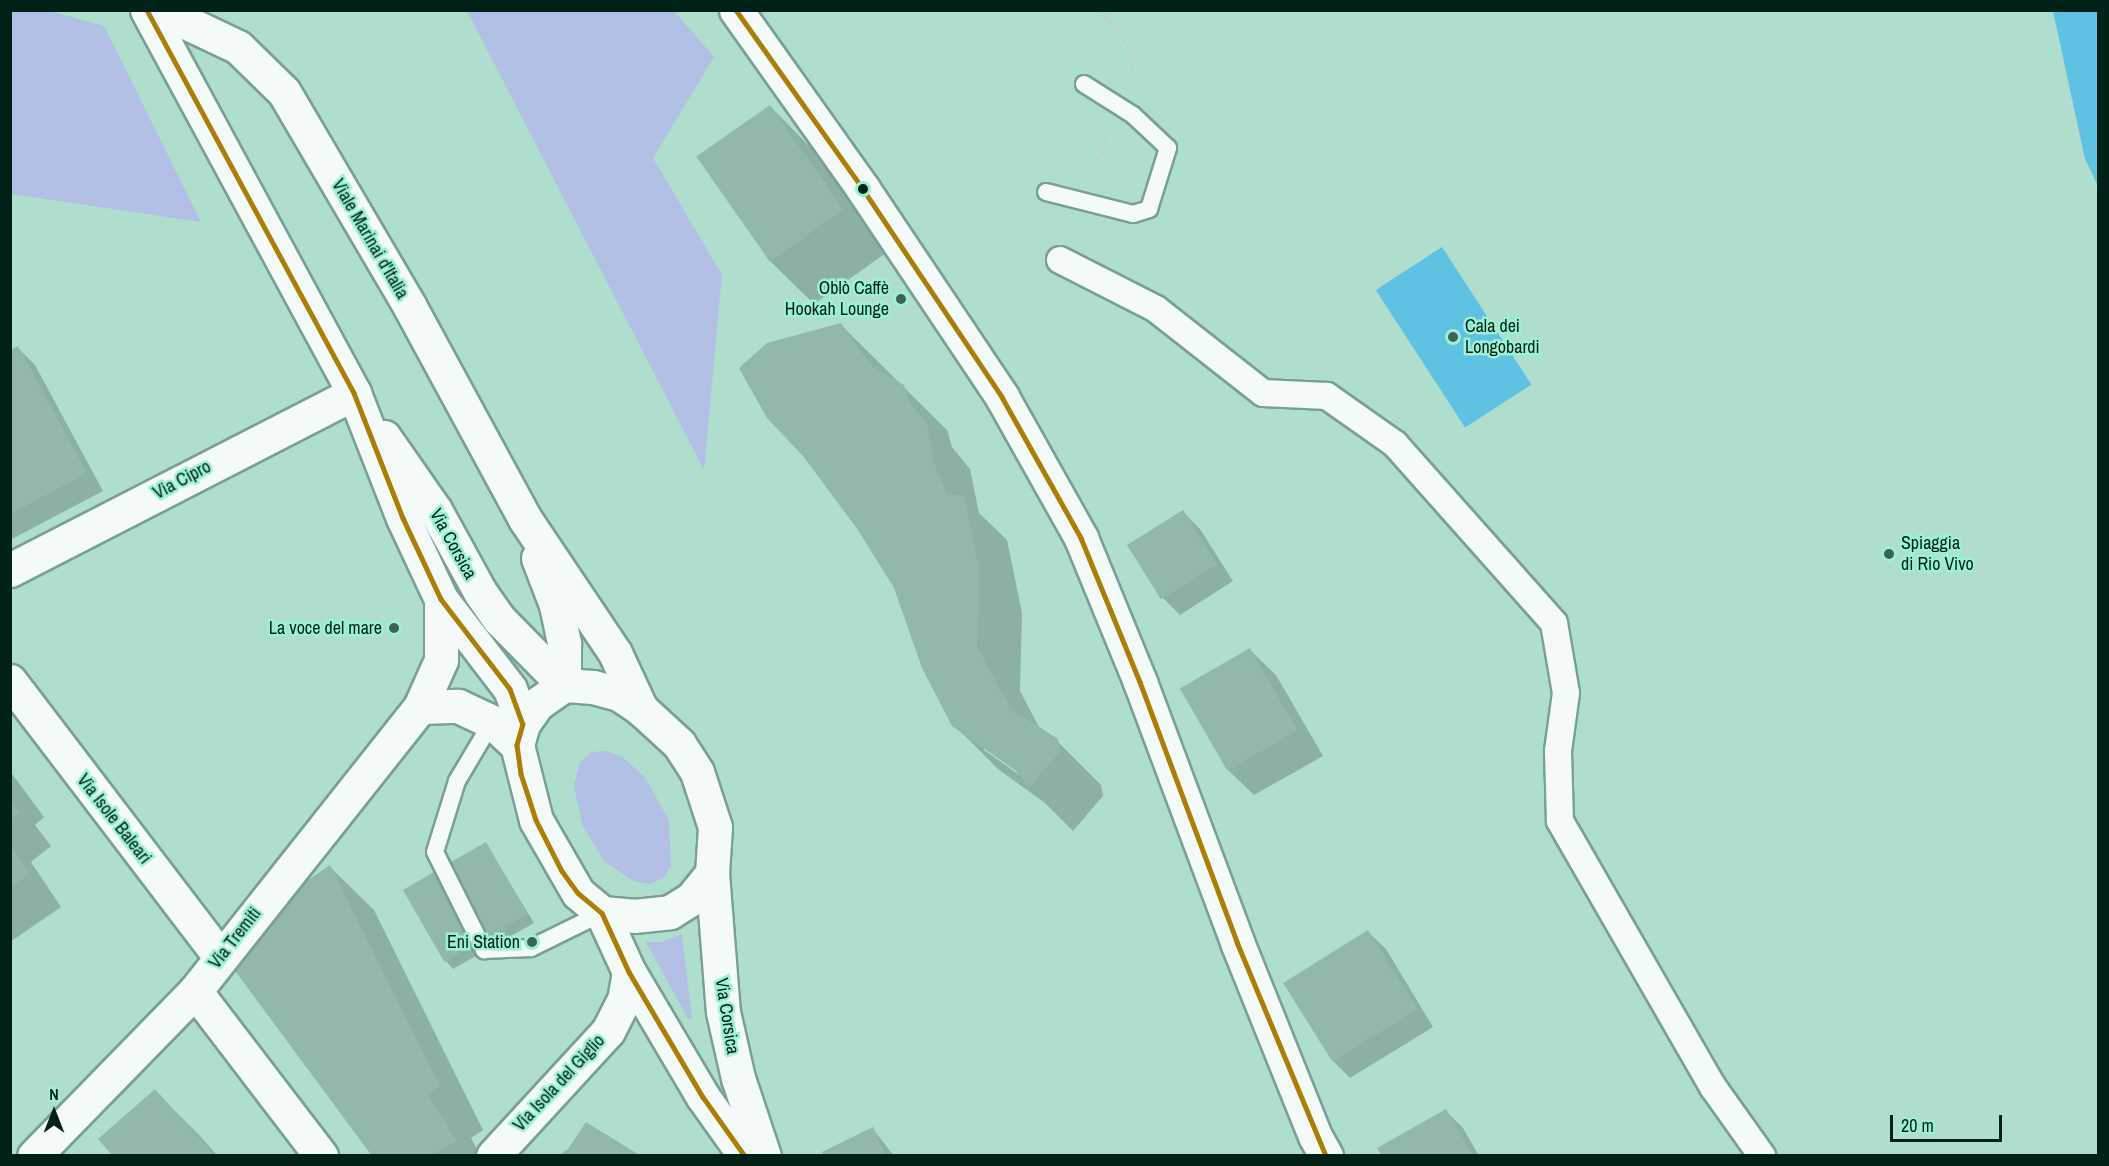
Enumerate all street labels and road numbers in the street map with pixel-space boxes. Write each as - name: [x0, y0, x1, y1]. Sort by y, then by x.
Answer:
- street label: Viale Marinai d'Italia: [327, 175, 413, 303]
- street label: Via Cipro: [150, 456, 214, 504]
- street label: Via Corsica: [425, 505, 481, 583]
- street label: Via Isole Baleari: [72, 770, 156, 868]
- street label: Via Tremiti: [204, 903, 266, 973]
- street label: Via Corsica: [710, 976, 744, 1056]
- street label: Via Isola del Giglio: [509, 1030, 609, 1136]

